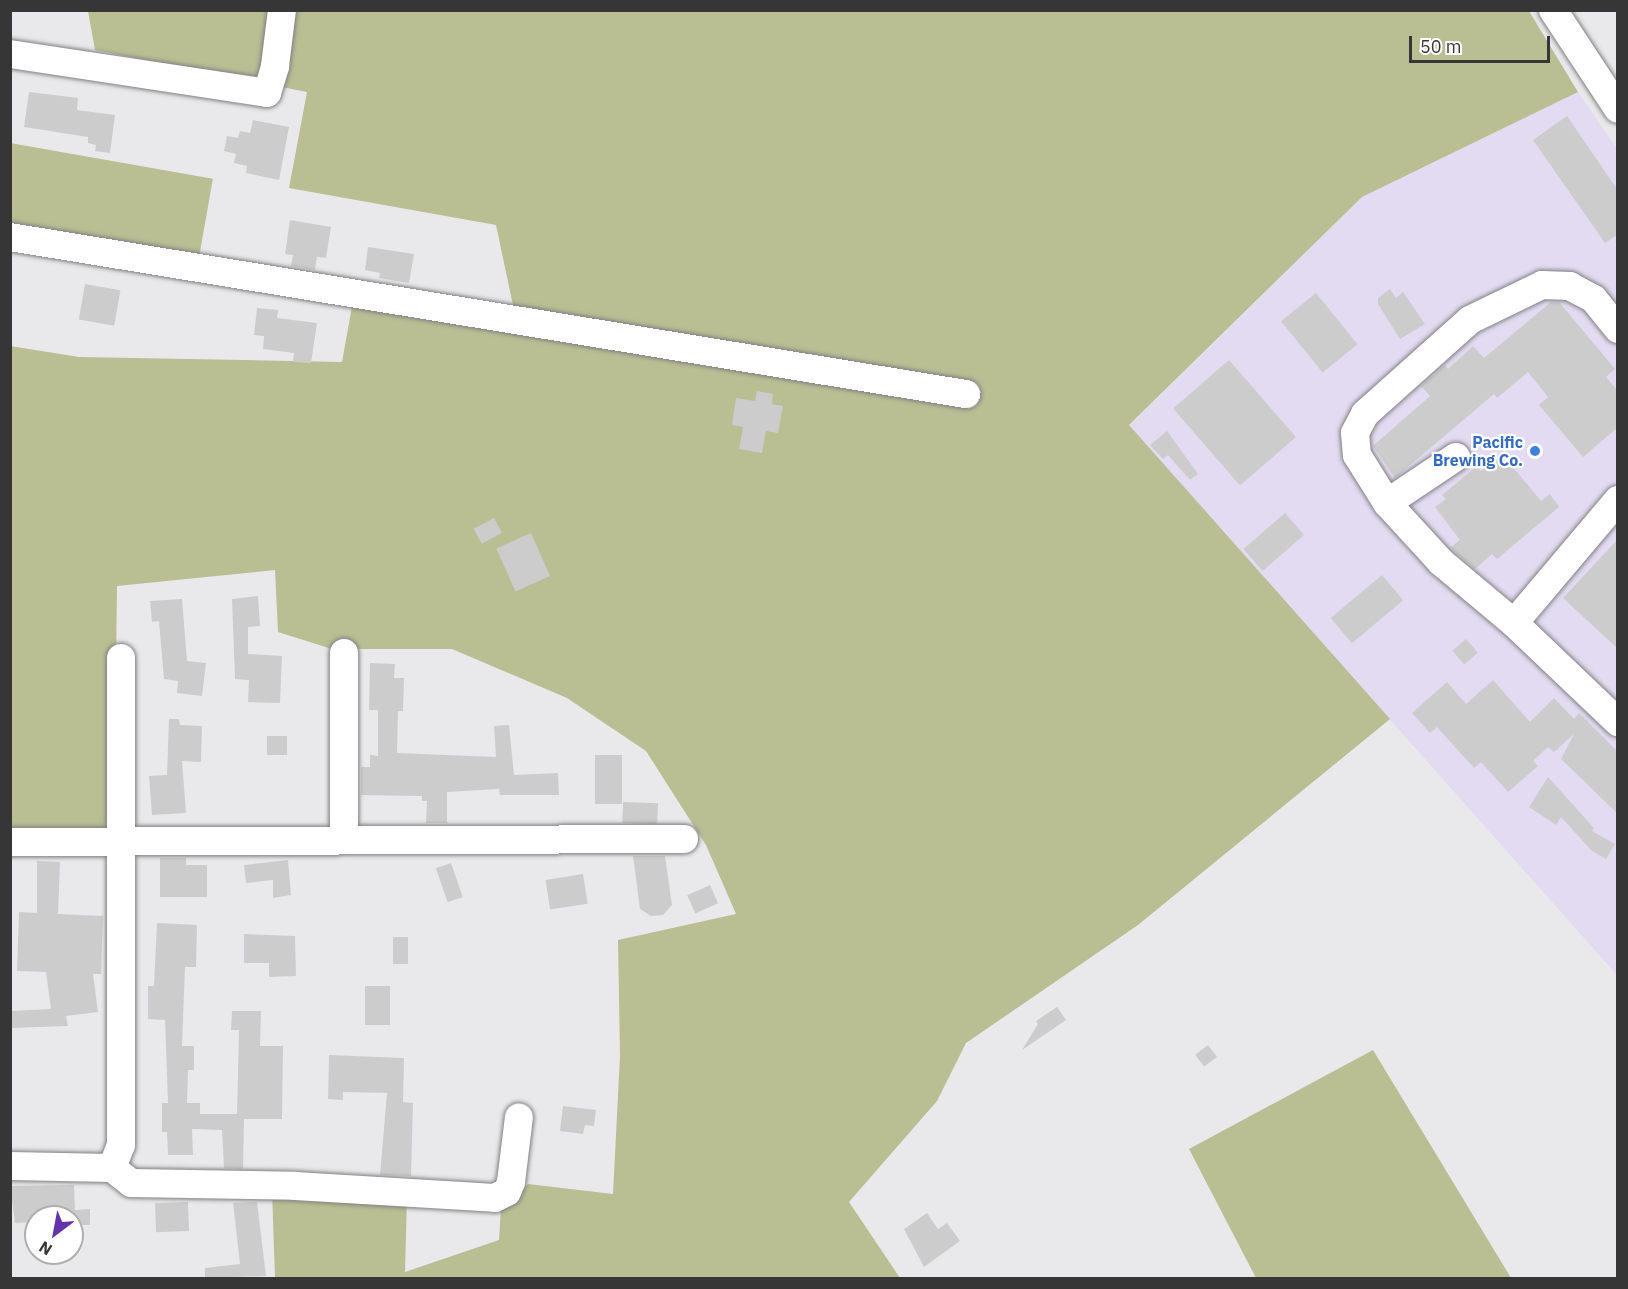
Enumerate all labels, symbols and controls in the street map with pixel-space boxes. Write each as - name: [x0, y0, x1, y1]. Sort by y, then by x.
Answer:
- scale bar: [1412, 24, 1553, 62]
- text: 50 m: [1420, 35, 1462, 58]
- place label: Pacific Brewing Co.: [1433, 432, 1523, 470]
- marker: Pacific Brewing Co.: [1528, 444, 1542, 458]
- north arrow: [24, 1205, 84, 1265]
- text: N: [35, 1237, 56, 1260]

